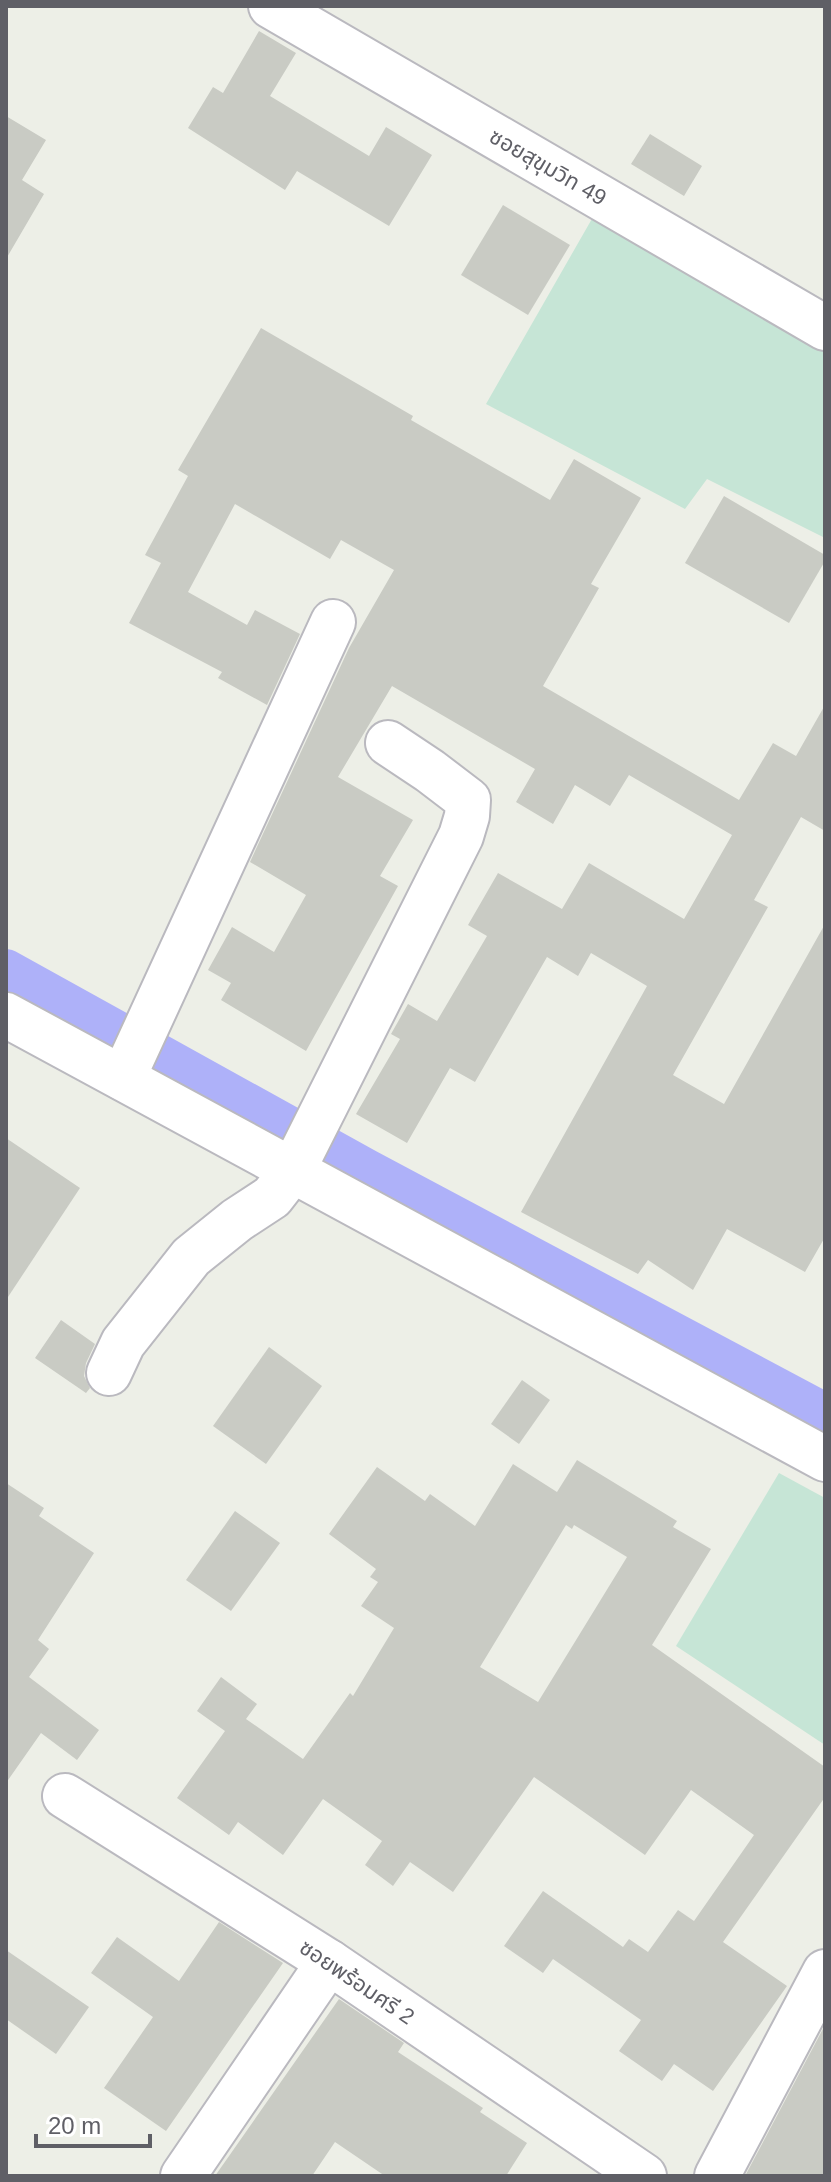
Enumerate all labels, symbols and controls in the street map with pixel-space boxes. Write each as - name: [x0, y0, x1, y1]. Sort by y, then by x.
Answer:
- street label: ซอยสุขุมวิท 49: [485, 123, 611, 211]
- street label: ซอยพร้อมศรี 2: [295, 1934, 419, 2030]
- scale bar: [36, 2098, 150, 2148]
- text: 20 m: [48, 2112, 101, 2139]

